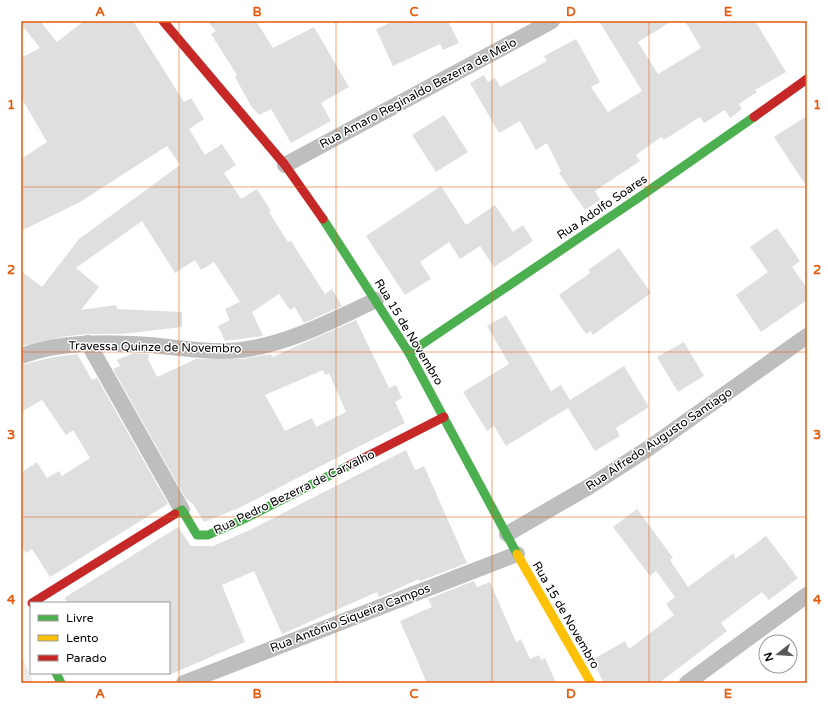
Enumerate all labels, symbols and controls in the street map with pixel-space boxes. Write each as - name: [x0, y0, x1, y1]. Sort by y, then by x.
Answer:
- text: A: [95, 4, 105, 20]
- text: B: [252, 4, 262, 20]
- text: C: [409, 4, 419, 20]
- text: D: [566, 4, 576, 20]
- text: E: [724, 4, 732, 20]
- street label: Rua Amaro Reginaldo Bezerra de Melo: [317, 35, 519, 151]
- text: 1: [7, 97, 15, 113]
- text: 1: [813, 97, 821, 113]
- street label: Rua Adolfo Soares: [554, 172, 650, 242]
- text: 2: [7, 262, 15, 278]
- text: 2: [813, 262, 821, 278]
- street label: Rua 15 de Novembro: [372, 276, 446, 388]
- street label: Travessa Quinze de Novembro: [68, 338, 242, 356]
- street label: Rua Alfredo Augusto Santiago: [583, 385, 735, 493]
- text: 3: [7, 427, 15, 443]
- text: 3: [813, 427, 821, 443]
- street label: Rua Pedro Bezerra de Carvalho: [211, 447, 377, 537]
- street label: Rua 15 de Novembro: [530, 559, 602, 671]
- street label: Rua Antônio Siqueira Campos: [268, 581, 432, 655]
- text: 4: [7, 592, 16, 608]
- text: 4: [813, 592, 822, 608]
- legend: [30, 602, 170, 674]
- text: Livre: [66, 611, 94, 625]
- text: Lento: [66, 631, 99, 645]
- north arrow: [758, 634, 798, 674]
- text: Parado: [66, 651, 107, 665]
- text: N: [761, 651, 776, 663]
- text: A: [95, 686, 105, 702]
- text: B: [252, 686, 262, 702]
- text: C: [409, 686, 419, 702]
- text: D: [566, 686, 576, 702]
- text: E: [724, 686, 732, 702]

